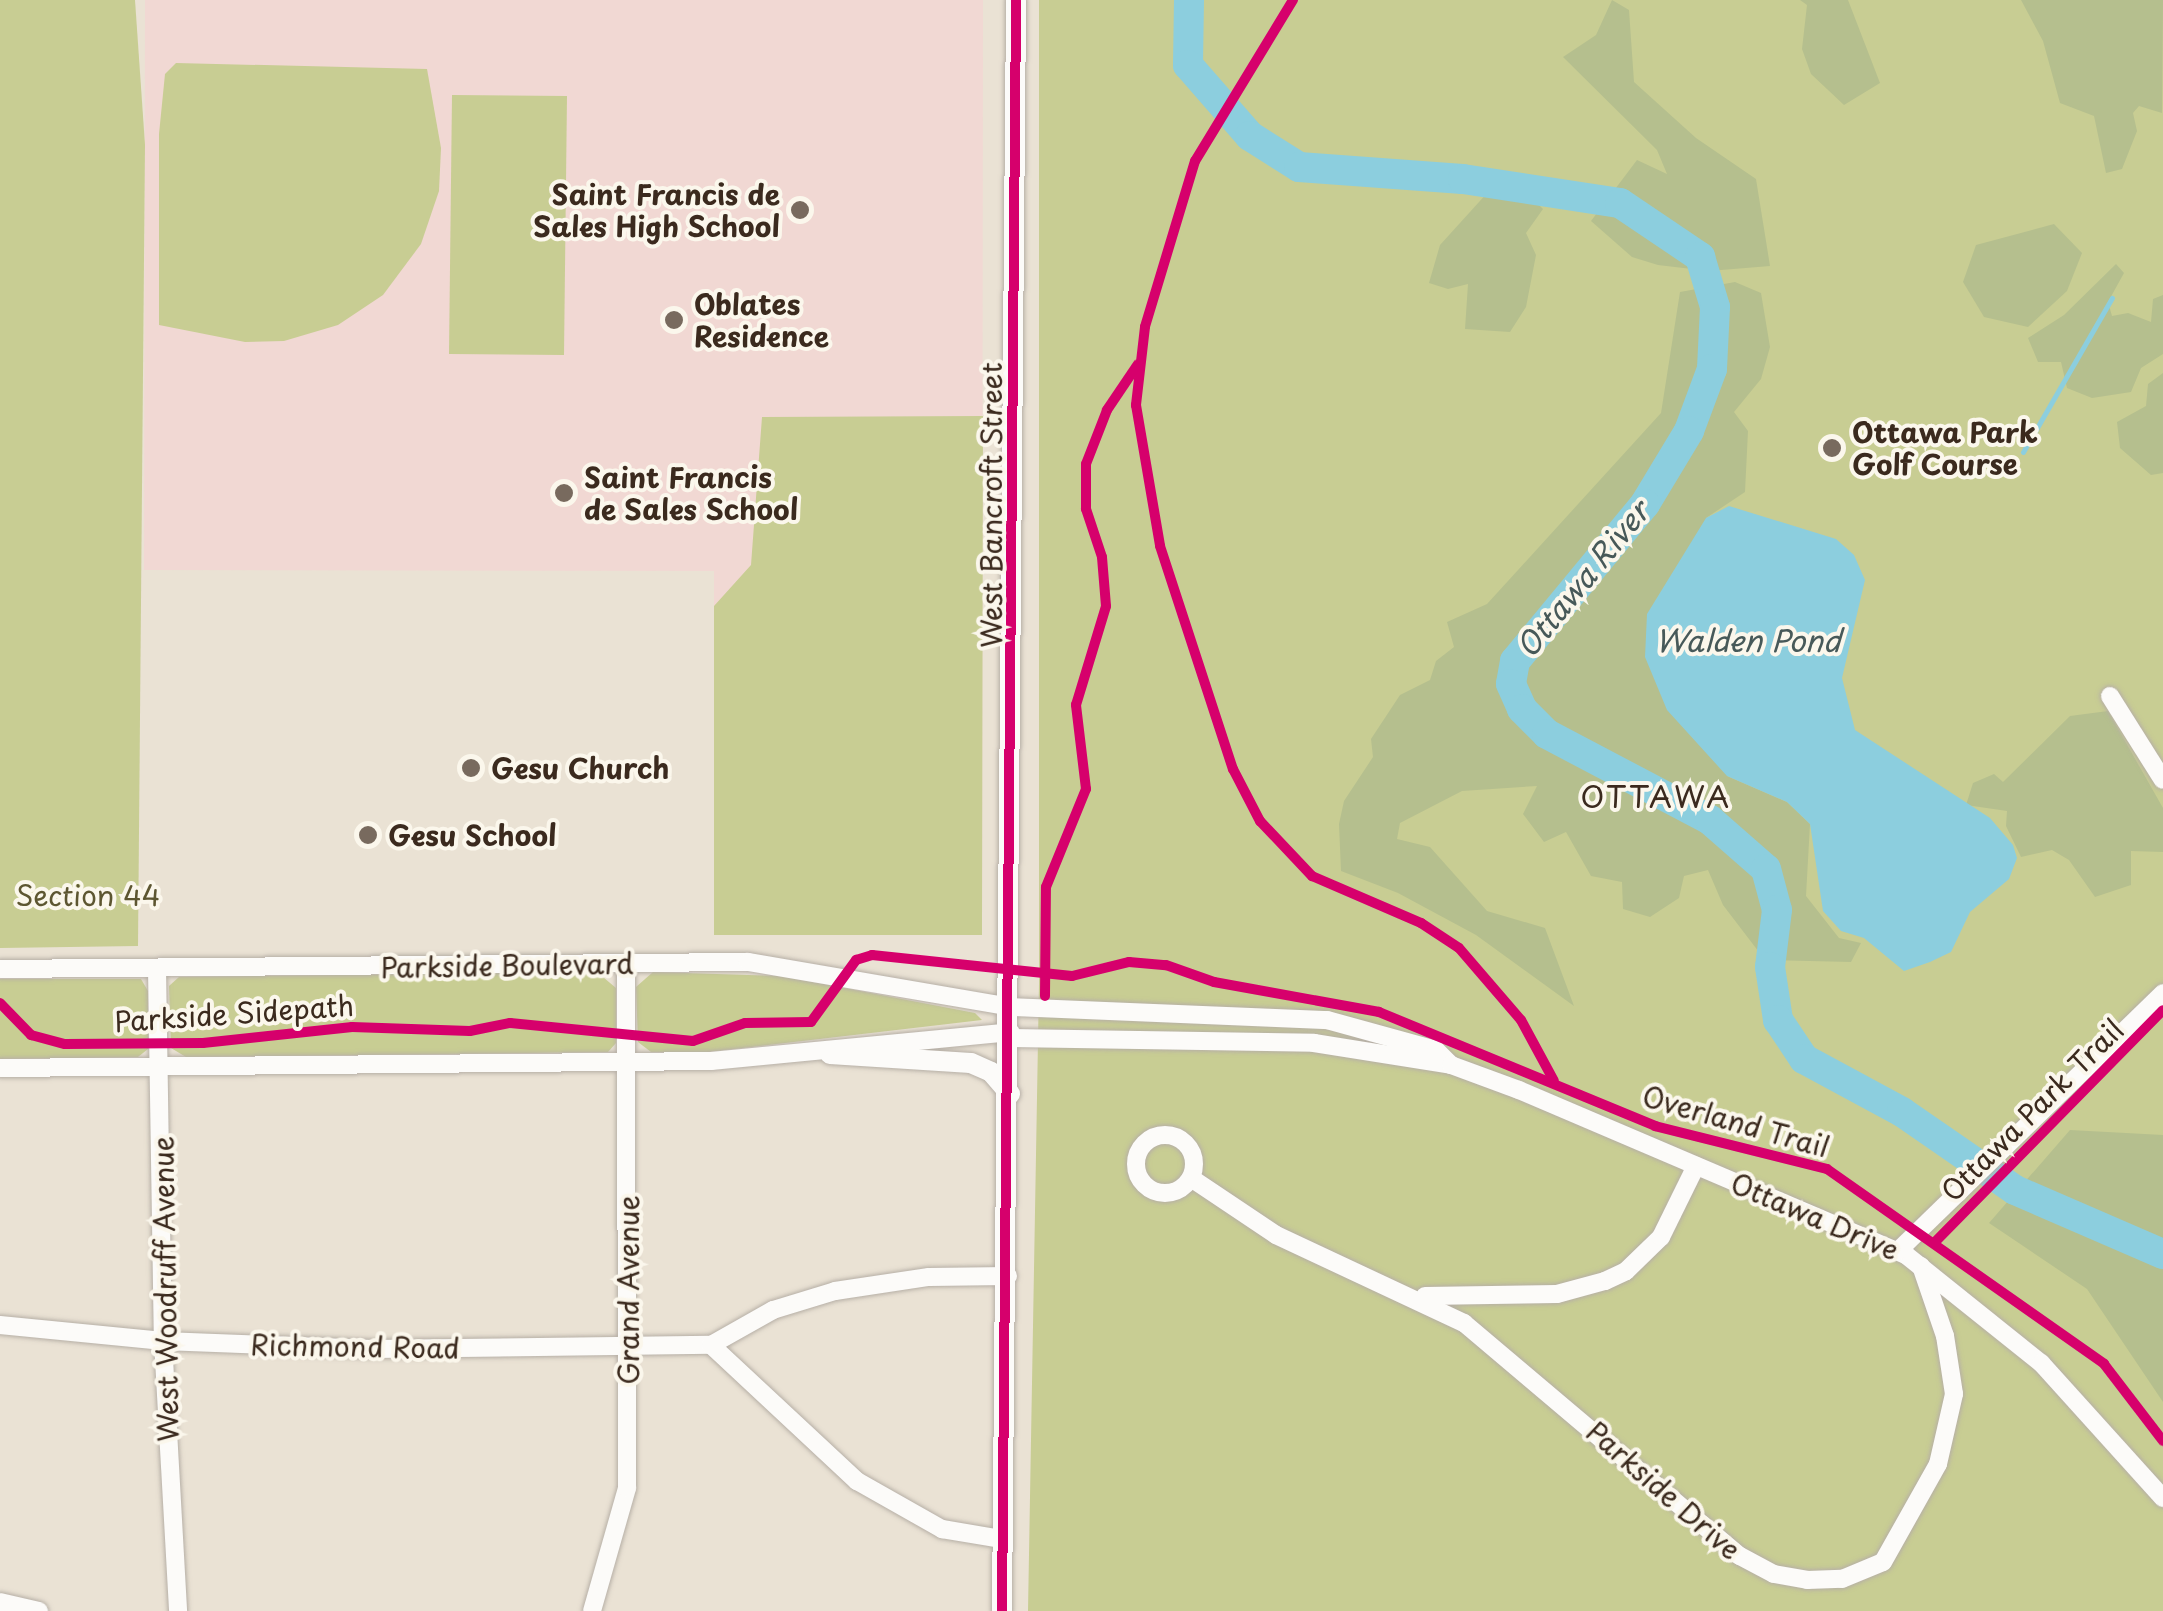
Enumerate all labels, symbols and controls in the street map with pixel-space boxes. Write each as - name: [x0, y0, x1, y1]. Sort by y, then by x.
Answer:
- place label: Saint Francis de Sales High School: [529, 177, 780, 243]
- marker: Saint Francis de Sales High School: [789, 199, 811, 221]
- place label: Oblates Residence: [694, 287, 829, 353]
- marker: Oblates Residence: [663, 309, 685, 331]
- street label: West Bancroft Street: [974, 362, 1008, 648]
- place label: Ottawa Park Golf Course: [1852, 415, 2038, 481]
- marker: Ottawa Park Golf Course: [1821, 437, 1843, 459]
- place label: Saint Francis de Sales School: [584, 460, 803, 526]
- marker: Saint Francis de Sales School: [553, 482, 575, 504]
- water label: Ottawa River: [1508, 494, 1656, 664]
- water label: Walden Pond: [1655, 622, 1841, 658]
- place label: Gesu Church: [491, 751, 671, 785]
- marker: Gesu Church: [460, 757, 482, 779]
- district label: OTTAWA: [1582, 778, 1730, 814]
- place label: Gesu School: [388, 818, 559, 852]
- marker: Gesu School: [357, 824, 379, 846]
- park label: Section 44: [16, 878, 160, 912]
- street label: Parkside Boulevard: [379, 946, 635, 984]
- street label: Parkside Sidepath: [113, 988, 355, 1038]
- street label: Ottawa Park Trail: [1934, 1012, 2130, 1208]
- street label: Overland Trail: [1638, 1078, 1834, 1164]
- street label: West Woodruff Avenue: [146, 1135, 184, 1443]
- street label: Ottawa Drive: [1726, 1165, 1904, 1267]
- street label: Grand Avenue: [611, 1195, 645, 1385]
- street label: Richmond Road: [250, 1327, 460, 1365]
- street label: Parkside Drive: [1580, 1414, 1748, 1566]

